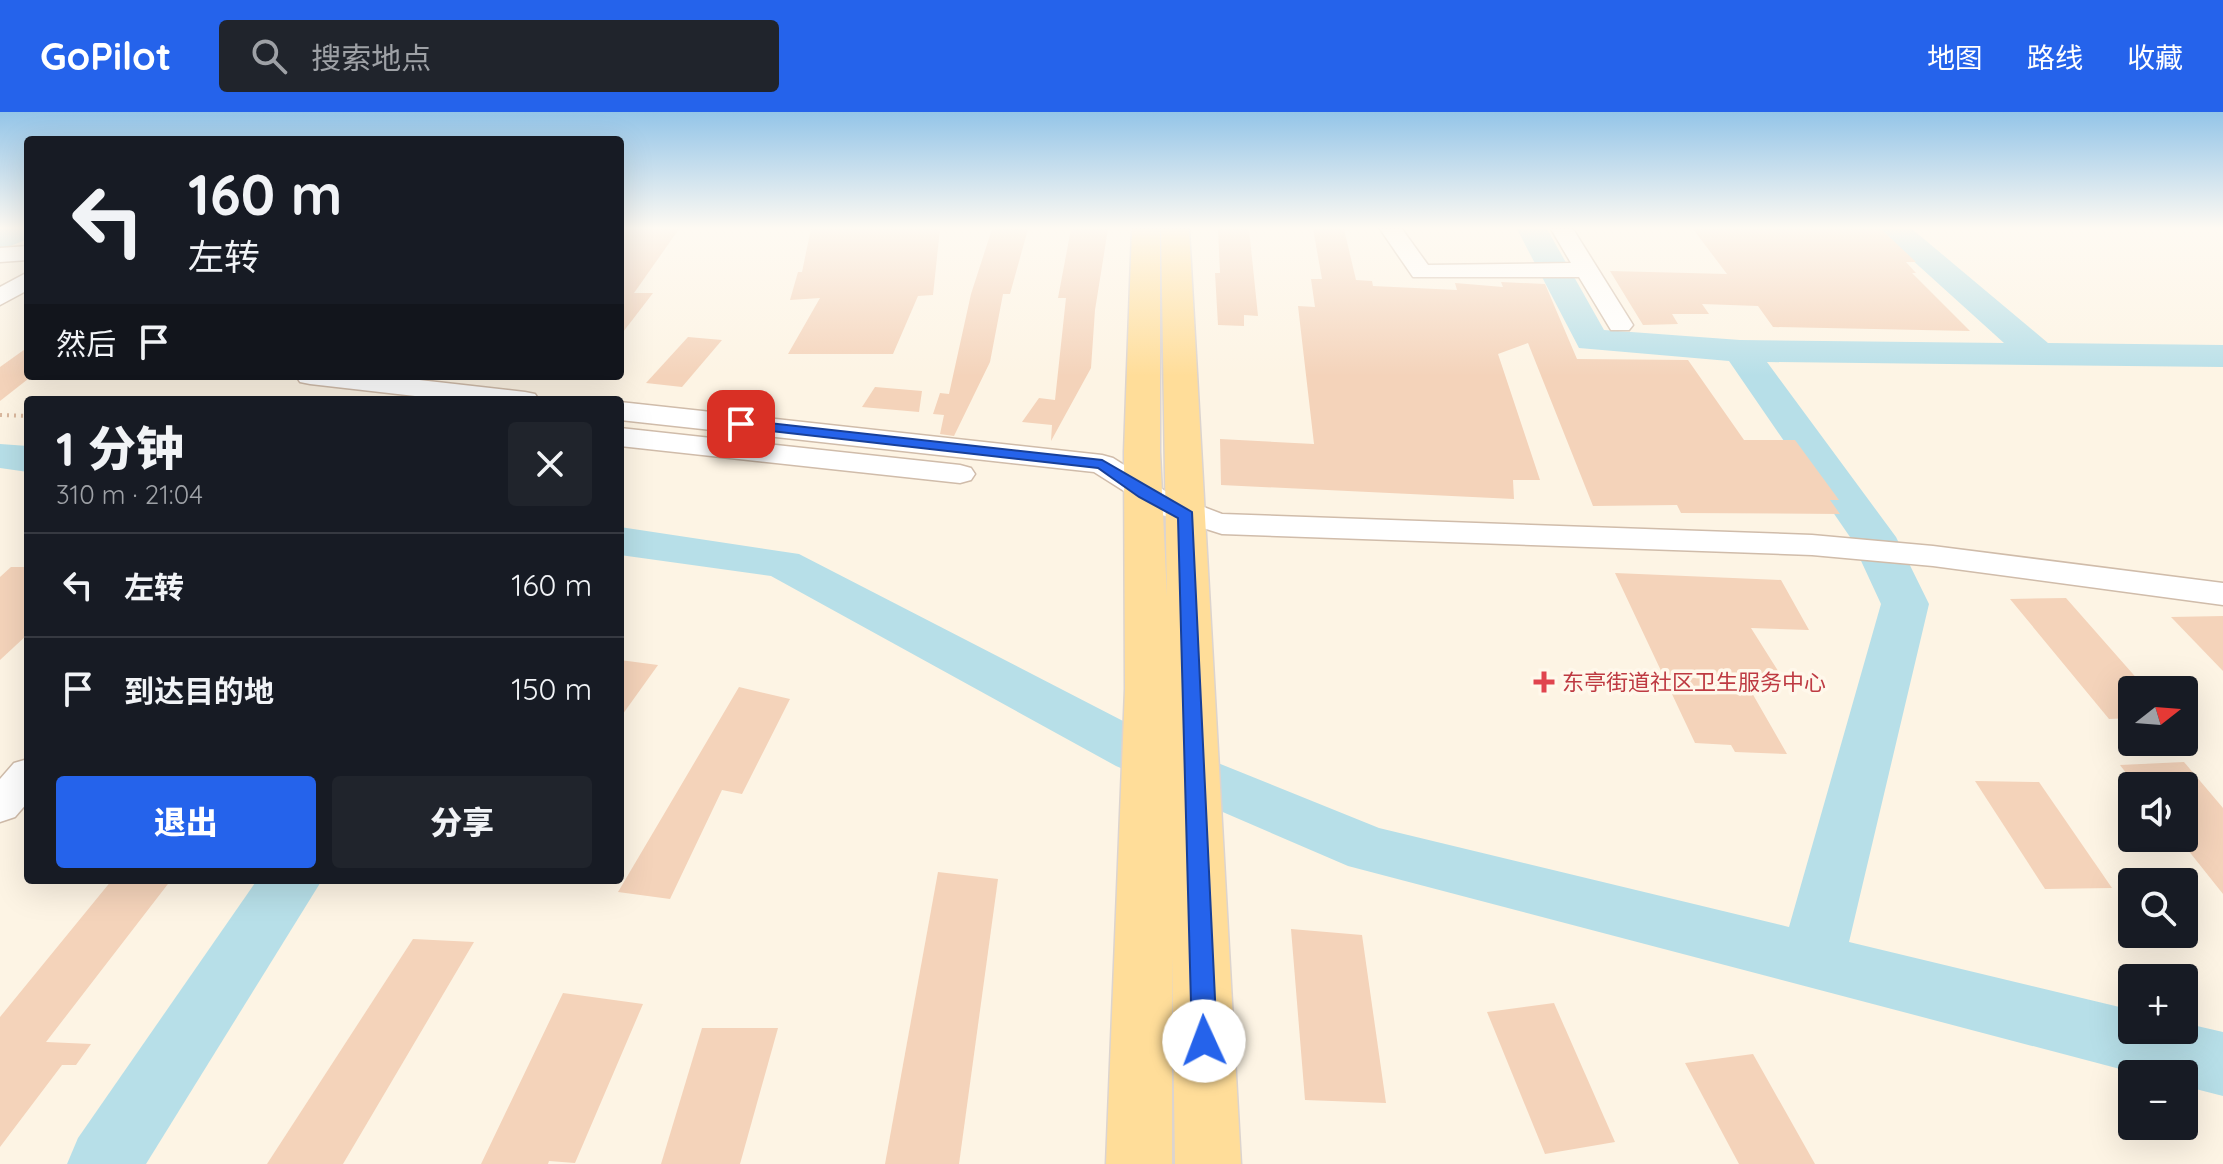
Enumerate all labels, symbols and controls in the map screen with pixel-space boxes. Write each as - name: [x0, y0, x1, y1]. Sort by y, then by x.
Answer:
- search box: [219, 20, 779, 92]
- text: GoPilot: [40, 32, 171, 80]
- icon: search: [247, 34, 291, 78]
- text: 搜索地点: [311, 39, 431, 77]
- text: 地图: [1927, 40, 1983, 75]
- text: 路线: [2027, 40, 2083, 75]
- text: 收藏: [2127, 40, 2183, 75]
- text: 160 m: [188, 159, 342, 229]
- icon: left: [56, 168, 160, 272]
- text: 左转: [188, 234, 260, 279]
- icon: arrive: [132, 320, 176, 364]
- text: 然后: [56, 325, 116, 363]
- pin: [707, 390, 775, 458]
- icon: arrive: [719, 402, 763, 446]
- text: 1 分钟: [56, 418, 184, 478]
- button: close: [508, 422, 592, 506]
- text: 310 m · 21:04: [56, 478, 203, 511]
- icon: left: [56, 563, 100, 607]
- text: 160 m: [511, 566, 592, 604]
- text: 左转: [124, 568, 184, 606]
- icon: arrive: [56, 667, 100, 711]
- place label: 东亭街道社区卫生服务中心: [1562, 668, 1826, 696]
- text: 150 m: [511, 670, 592, 708]
- marker: 东亭街道社区卫生服务中心: [1533, 671, 1555, 693]
- text: 到达目的地: [124, 672, 274, 710]
- north arrow: [2118, 676, 2198, 756]
- map controls: [2118, 676, 2198, 1140]
- button: sound: [2118, 772, 2198, 852]
- button: 退出: [56, 776, 316, 868]
- button: 分享: [332, 776, 592, 868]
- button: search: [2118, 868, 2198, 948]
- button: +: [2118, 964, 2198, 1044]
- position arrow: [1162, 999, 1246, 1083]
- button: −: [2118, 1060, 2198, 1140]

